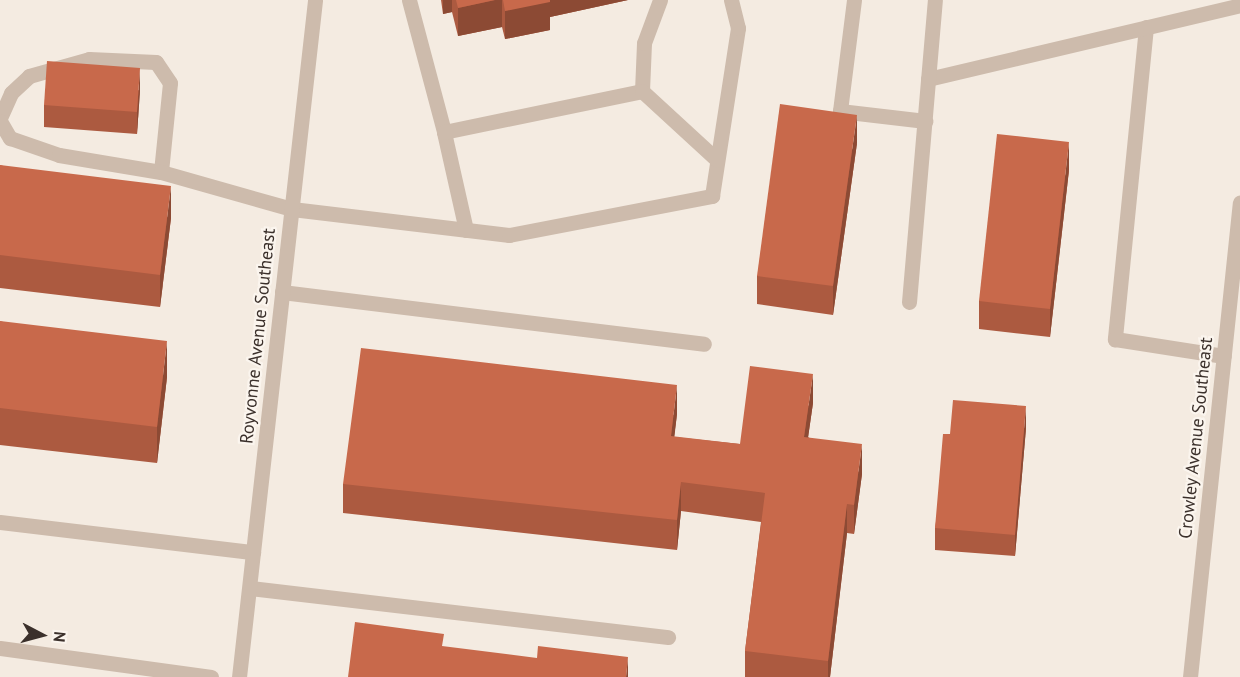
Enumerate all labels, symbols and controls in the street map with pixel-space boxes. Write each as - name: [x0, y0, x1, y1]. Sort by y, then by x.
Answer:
- street label: Royvonne Avenue Southeast: [236, 227, 280, 445]
- street label: Crowley Avenue Southeast: [1175, 336, 1217, 540]
- north arrow: [12, 605, 72, 665]
- text: N: [49, 631, 70, 643]

